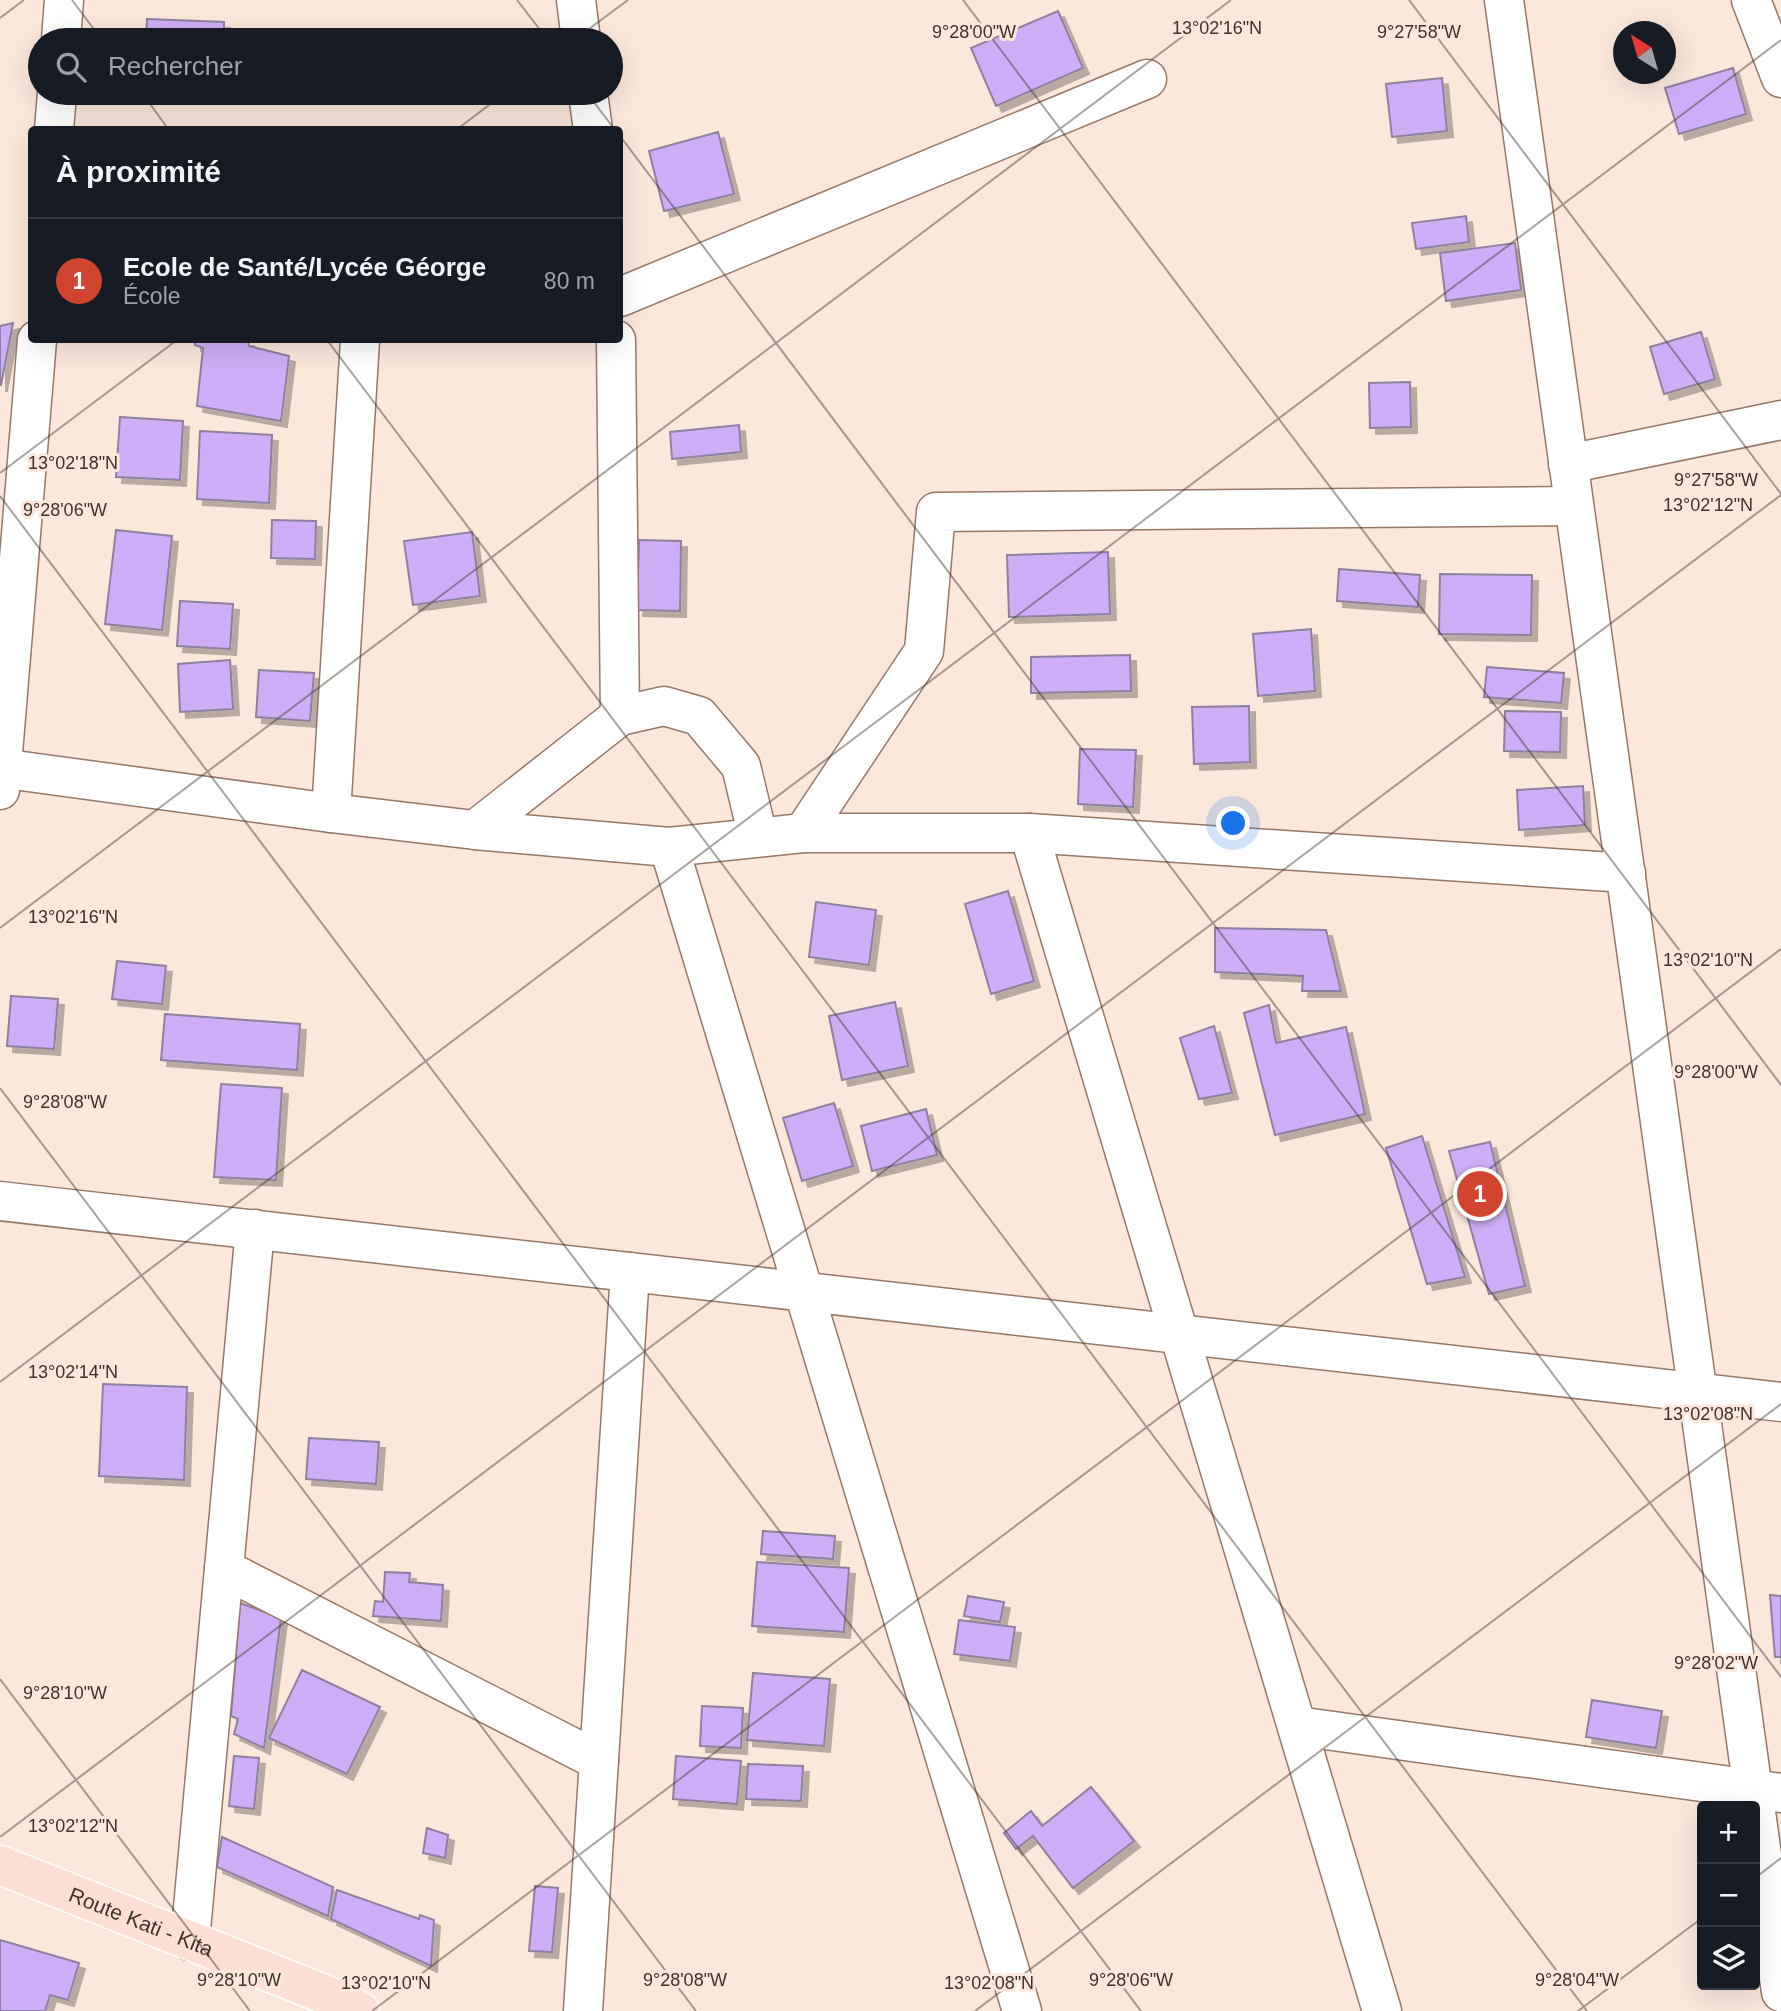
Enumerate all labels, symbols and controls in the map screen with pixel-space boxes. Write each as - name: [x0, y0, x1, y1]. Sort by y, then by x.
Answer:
- text: 13°02'16"N: [1172, 18, 1262, 38]
- north arrow: [1613, 21, 1676, 84]
- text: 9°28'00"W: [932, 22, 1016, 42]
- text: 9°27'58"W: [1377, 22, 1461, 42]
- search box: [28, 28, 623, 105]
- icon: search: [52, 48, 90, 86]
- text: Rechercher: [108, 51, 242, 81]
- text: À proximité: [56, 155, 221, 188]
- text: Ecole de Santé/Lycée Géorge: [123, 252, 486, 282]
- text: 1: [73, 268, 85, 294]
- text: 80 m: [544, 268, 595, 294]
- text: École: [123, 283, 181, 309]
- text: 13°02'18"N: [28, 453, 118, 473]
- text: 9°27'58"W: [1674, 470, 1758, 490]
- text: 13°02'12"N: [1663, 495, 1753, 515]
- text: 9°28'06"W: [23, 500, 107, 520]
- your location: [1216, 806, 1250, 840]
- text: 13°02'16"N: [28, 907, 118, 927]
- text: 13°02'10"N: [1663, 950, 1753, 970]
- text: 9°28'00"W: [1674, 1062, 1758, 1082]
- text: 9°28'08"W: [23, 1092, 107, 1112]
- pin: 1: [1457, 1168, 1503, 1220]
- text: 13°02'14"N: [28, 1362, 118, 1382]
- text: 13°02'08"N: [1663, 1404, 1753, 1424]
- text: 9°28'02"W: [1674, 1653, 1758, 1673]
- text: 9°28'10"W: [23, 1683, 107, 1703]
- map controls: [1697, 1801, 1760, 1990]
- button: +: [1697, 1801, 1760, 1864]
- text: 13°02'12"N: [28, 1816, 118, 1836]
- button: −: [1697, 1864, 1760, 1927]
- street label: Route Kati - Kita: [66, 1882, 217, 1960]
- button: layers: [1697, 1927, 1760, 1990]
- text: 9°28'10"W: [197, 1970, 281, 1990]
- text: 9°28'08"W: [643, 1970, 727, 1990]
- text: 9°28'06"W: [1089, 1970, 1173, 1990]
- text: 9°28'04"W: [1535, 1970, 1619, 1990]
- text: 13°02'10"N: [341, 1973, 431, 1993]
- text: 13°02'08"N: [944, 1973, 1034, 1993]

